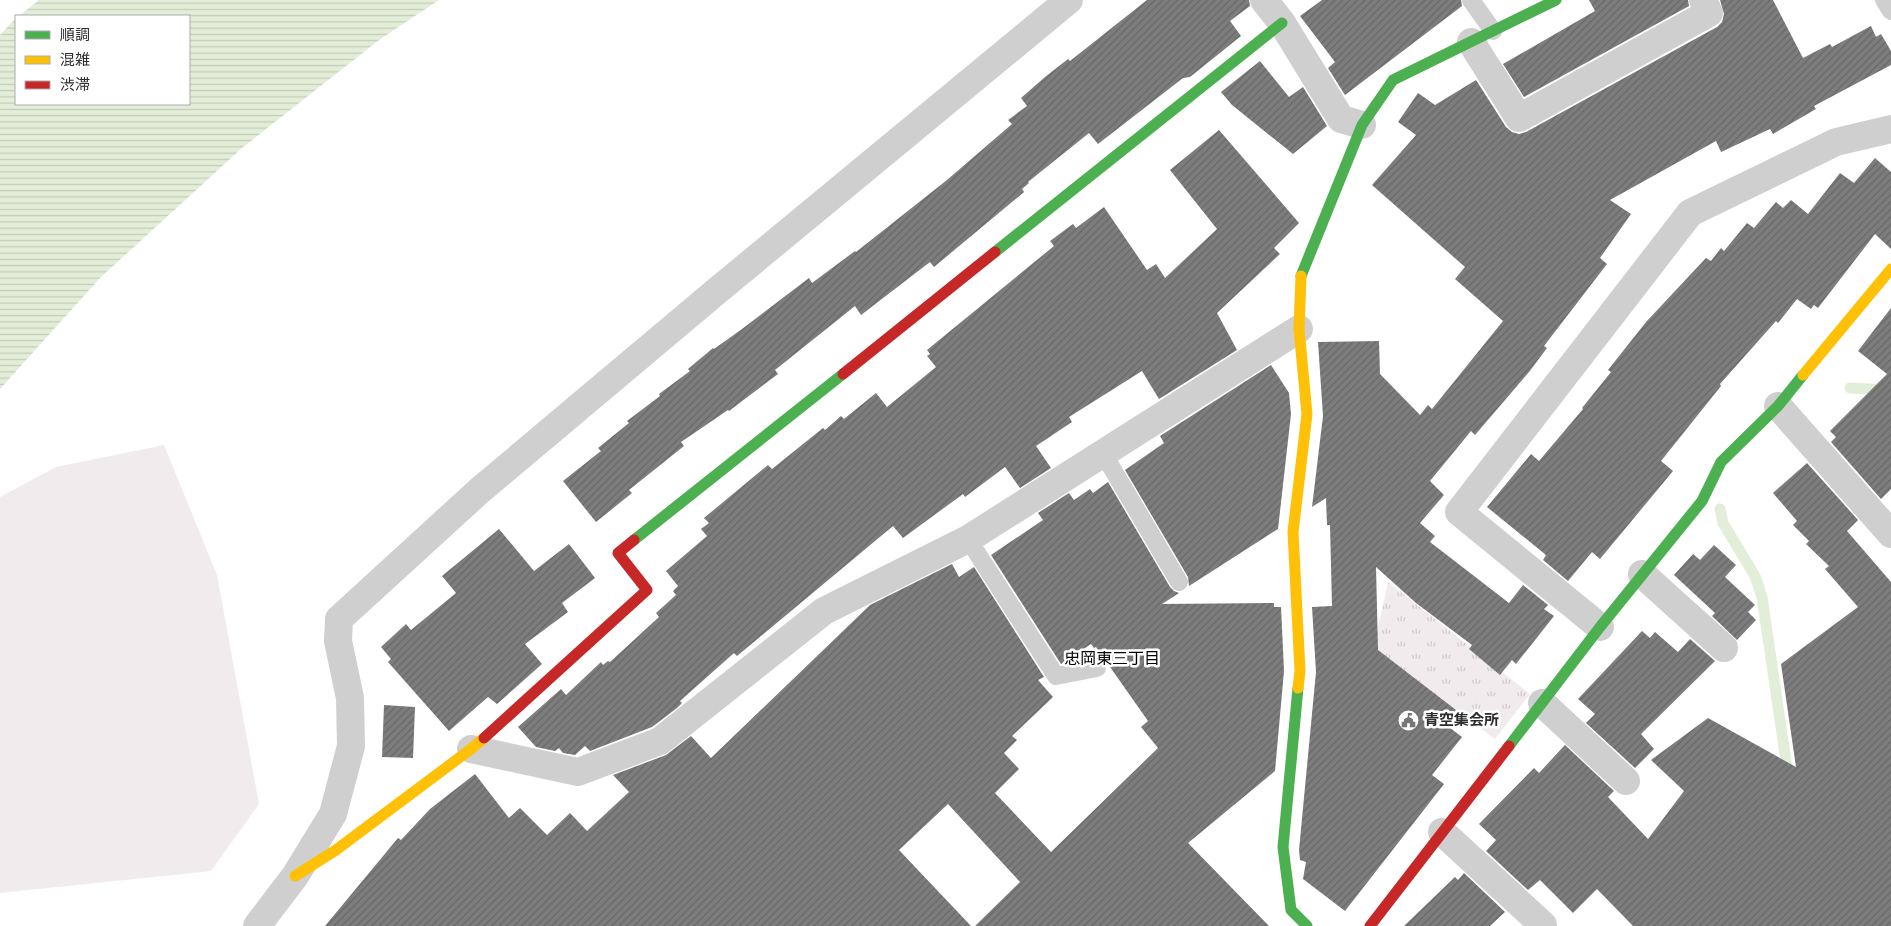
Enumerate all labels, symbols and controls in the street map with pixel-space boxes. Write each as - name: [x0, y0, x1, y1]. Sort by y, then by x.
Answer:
- legend: [15, 15, 190, 105]
- text: 順調: [60, 26, 90, 44]
- text: 混雑: [60, 51, 90, 69]
- text: 渋滞: [60, 76, 90, 94]
- district label: 忠岡東三丁目: [1064, 649, 1160, 668]
- public building icon: 青空集会所: [1396, 708, 1420, 732]
- place label: 青空集会所: [1424, 711, 1499, 729]

